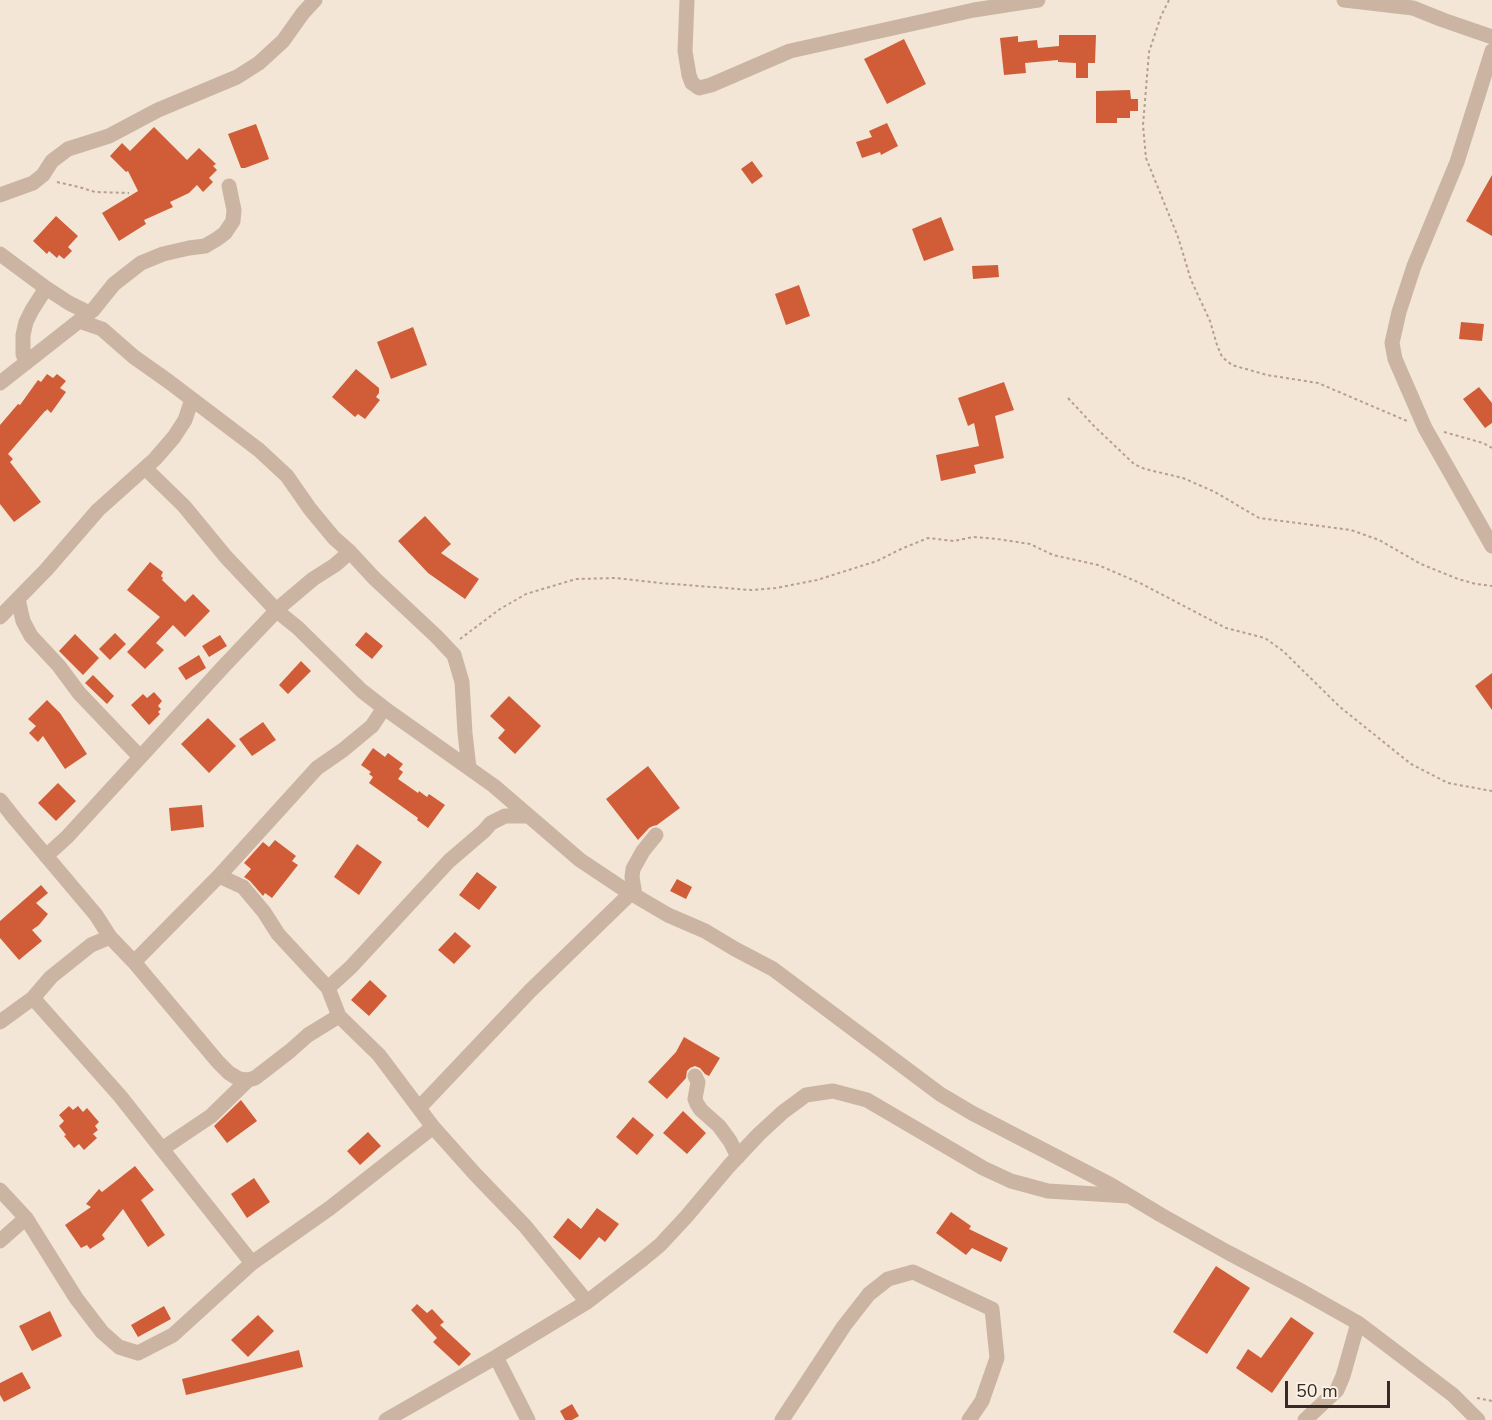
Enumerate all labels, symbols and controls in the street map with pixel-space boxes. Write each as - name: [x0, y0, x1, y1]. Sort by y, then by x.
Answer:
- scale bar: [1288, 1369, 1393, 1407]
- text: 50 m: [1296, 1379, 1338, 1403]

